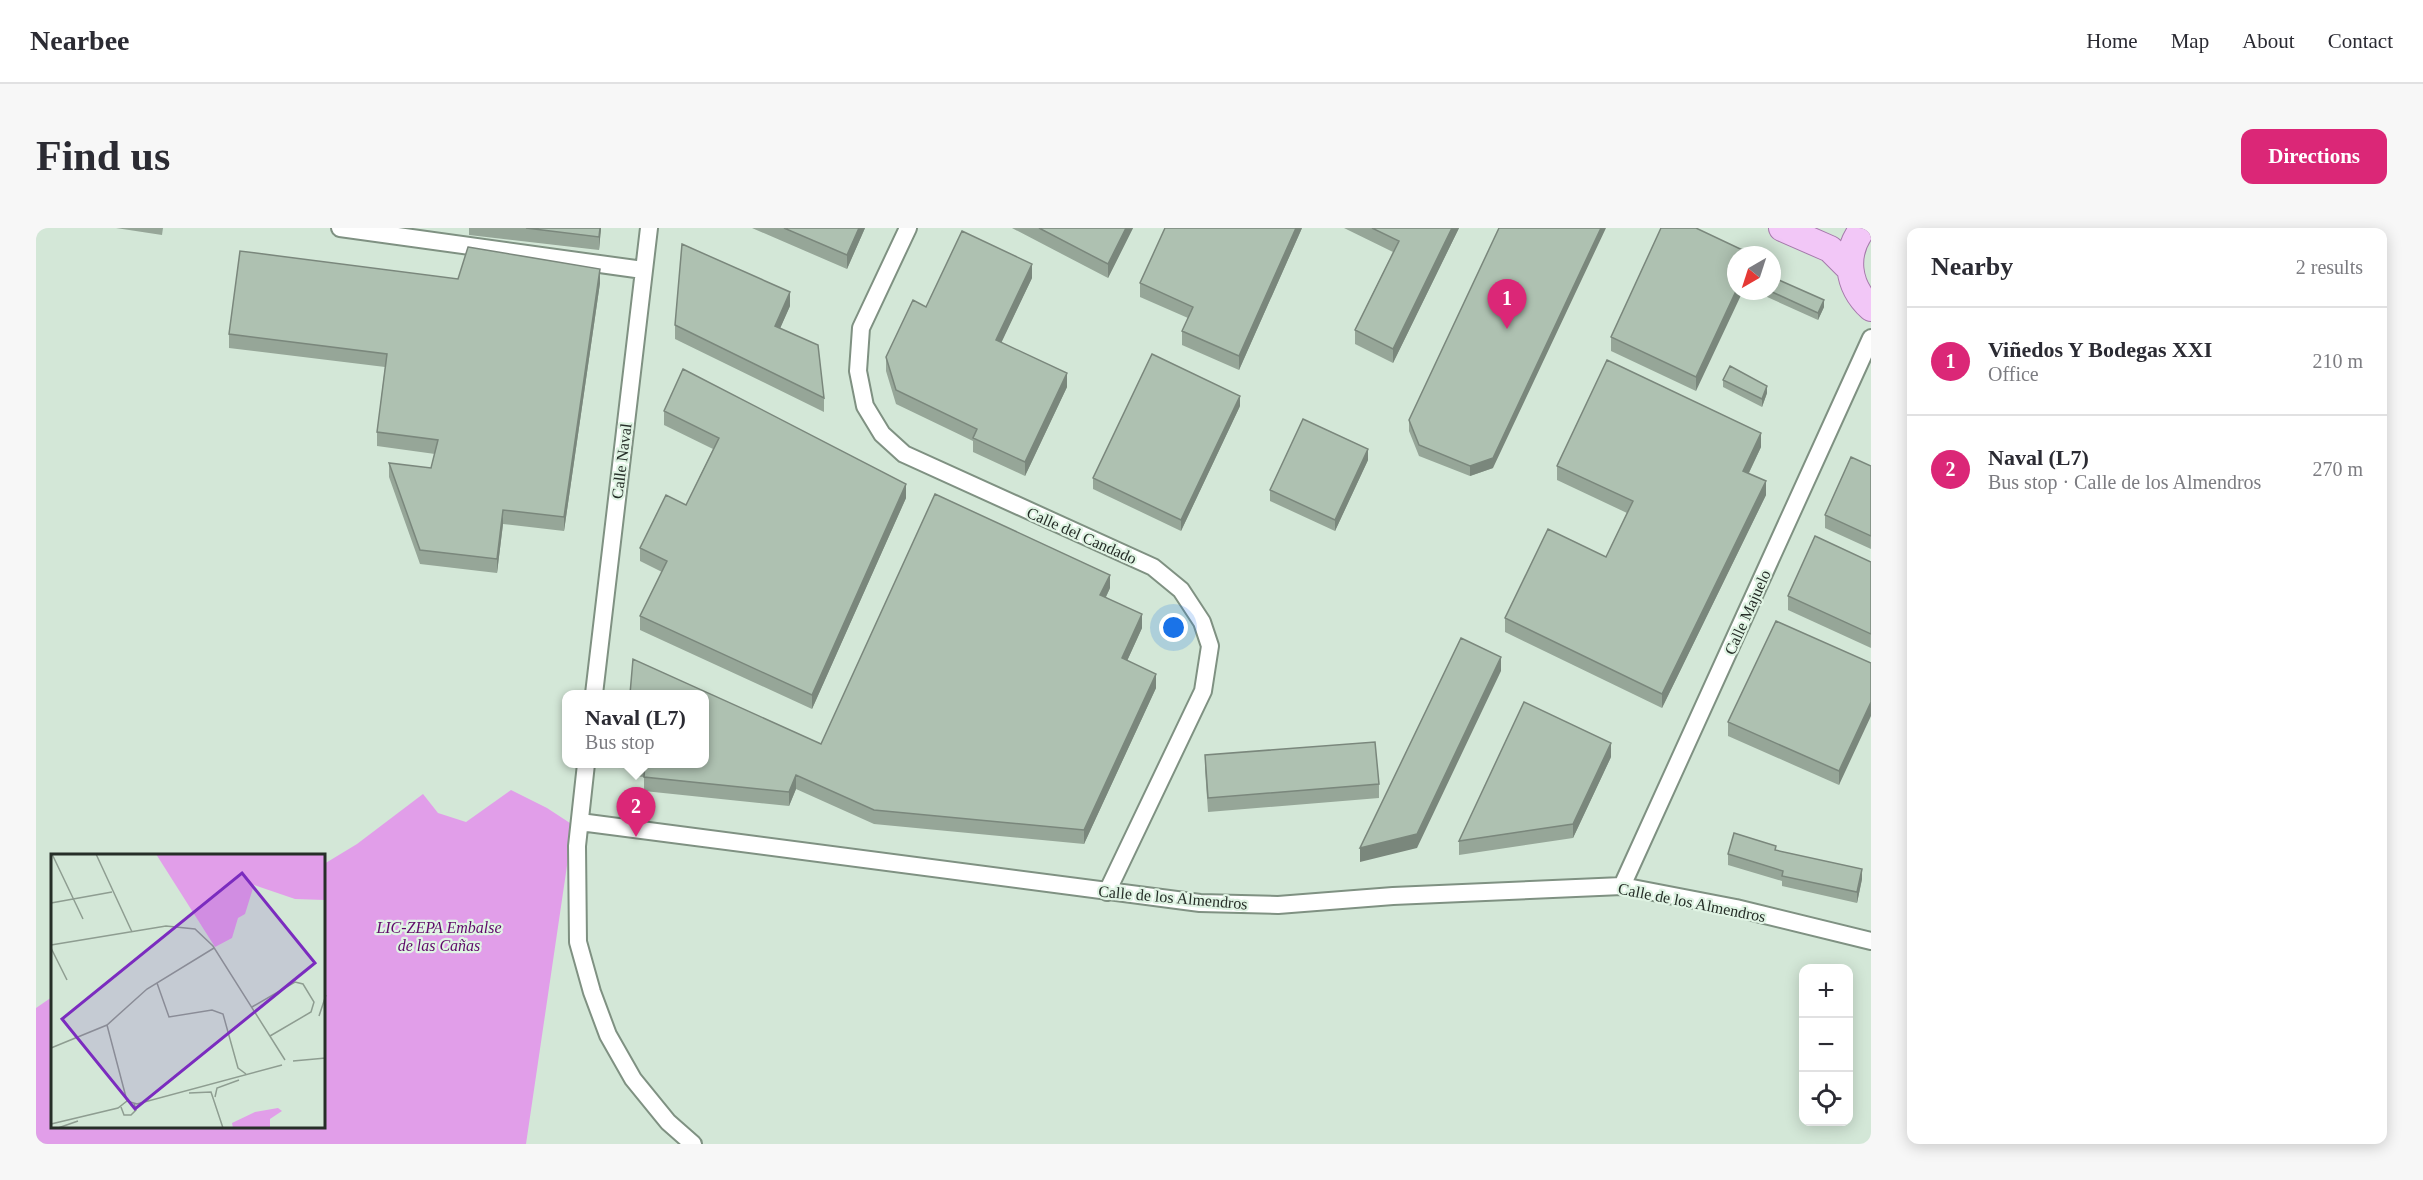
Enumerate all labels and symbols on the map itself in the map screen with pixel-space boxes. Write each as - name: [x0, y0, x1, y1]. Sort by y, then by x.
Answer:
- north arrow: [1727, 246, 1781, 300]
- pin: 1: [1488, 279, 1526, 329]
- street label: Calle Naval: [608, 422, 635, 500]
- street label: Calle del Candado: [1024, 504, 1139, 567]
- street label: Calle Majuelo: [1721, 567, 1775, 658]
- your location: [1159, 613, 1188, 642]
- pin: 2: [616, 788, 656, 837]
- inset map: [51, 854, 326, 1129]
- street label: Calle de los Almendros: [1617, 880, 1767, 925]
- street label: Calle de los Almendros: [1098, 883, 1248, 912]
- park label: LIC-ZEPA Embalse de las Cañas: [375, 919, 502, 954]

